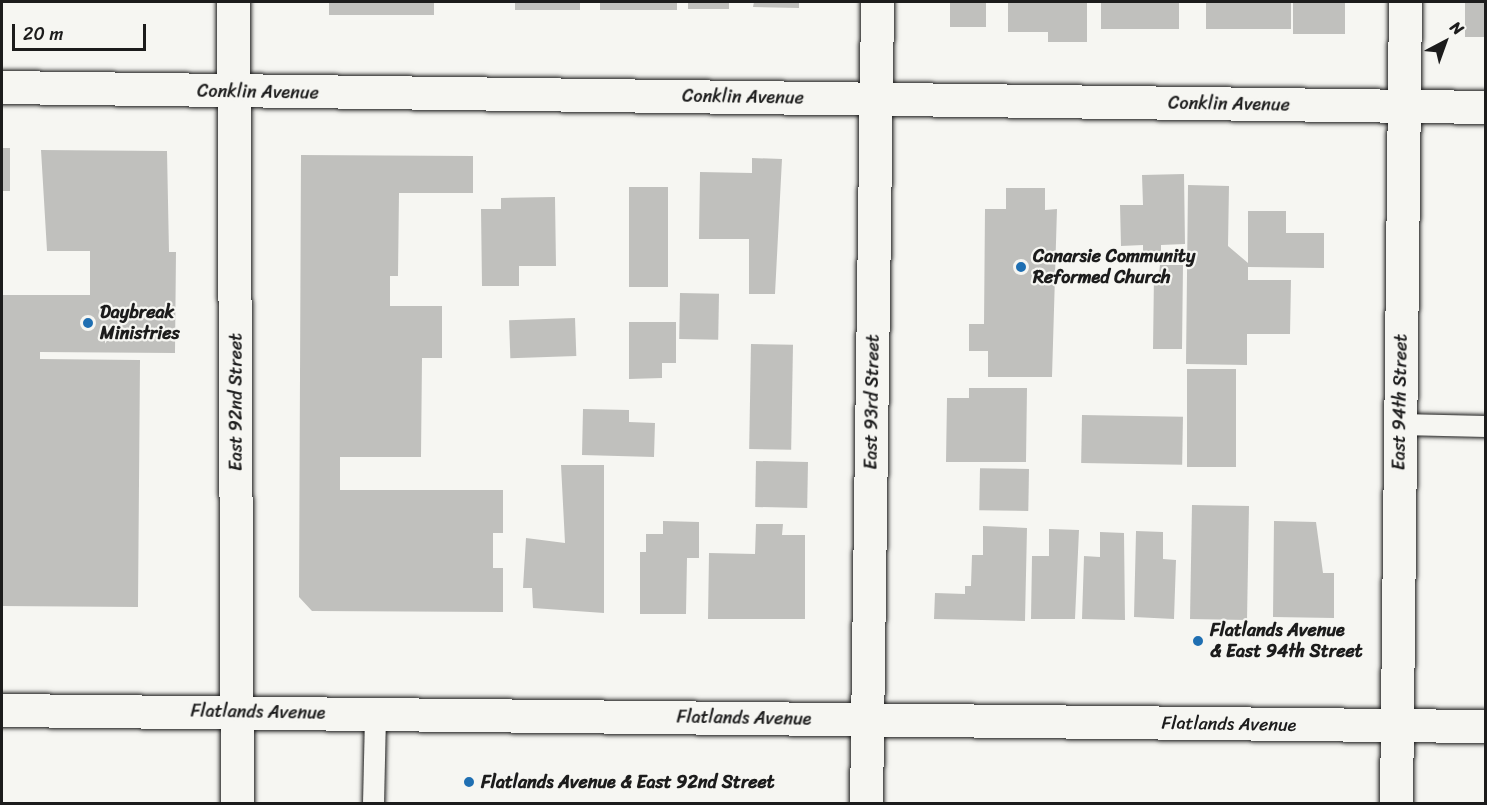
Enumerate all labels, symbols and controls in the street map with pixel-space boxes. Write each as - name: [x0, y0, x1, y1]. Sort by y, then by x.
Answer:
- scale bar: [15, 12, 148, 50]
- north arrow: [1415, 12, 1475, 72]
- text: N: [1443, 13, 1471, 43]
- text: 20 m: [23, 18, 63, 50]
- street label: Conklin Avenue: [197, 80, 319, 104]
- street label: Conklin Avenue: [682, 85, 804, 109]
- street label: Conklin Avenue: [1168, 92, 1290, 116]
- place label: Canarsie Community Reformed Church: [1033, 246, 1195, 288]
- marker: Canarsie Community Reformed Church: [1014, 260, 1028, 274]
- place label: Daybreak Ministries: [100, 302, 180, 344]
- marker: Daybreak Ministries: [81, 316, 95, 330]
- street label: East 92nd Street: [225, 333, 247, 471]
- street label: East 94th Street: [1388, 334, 1412, 470]
- street label: East 93rd Street: [860, 335, 884, 469]
- place label: Flatlands Avenue & East 94th Street: [1210, 620, 1363, 662]
- marker: Flatlands Avenue & East 94th Street: [1191, 634, 1205, 648]
- street label: Flatlands Avenue: [190, 700, 326, 724]
- street label: Flatlands Avenue: [676, 706, 812, 730]
- street label: Flatlands Avenue: [1161, 712, 1297, 736]
- place label: Flatlands Avenue & East 92nd Street: [481, 771, 774, 793]
- marker: Flatlands Avenue & East 92nd Street: [462, 775, 476, 789]

